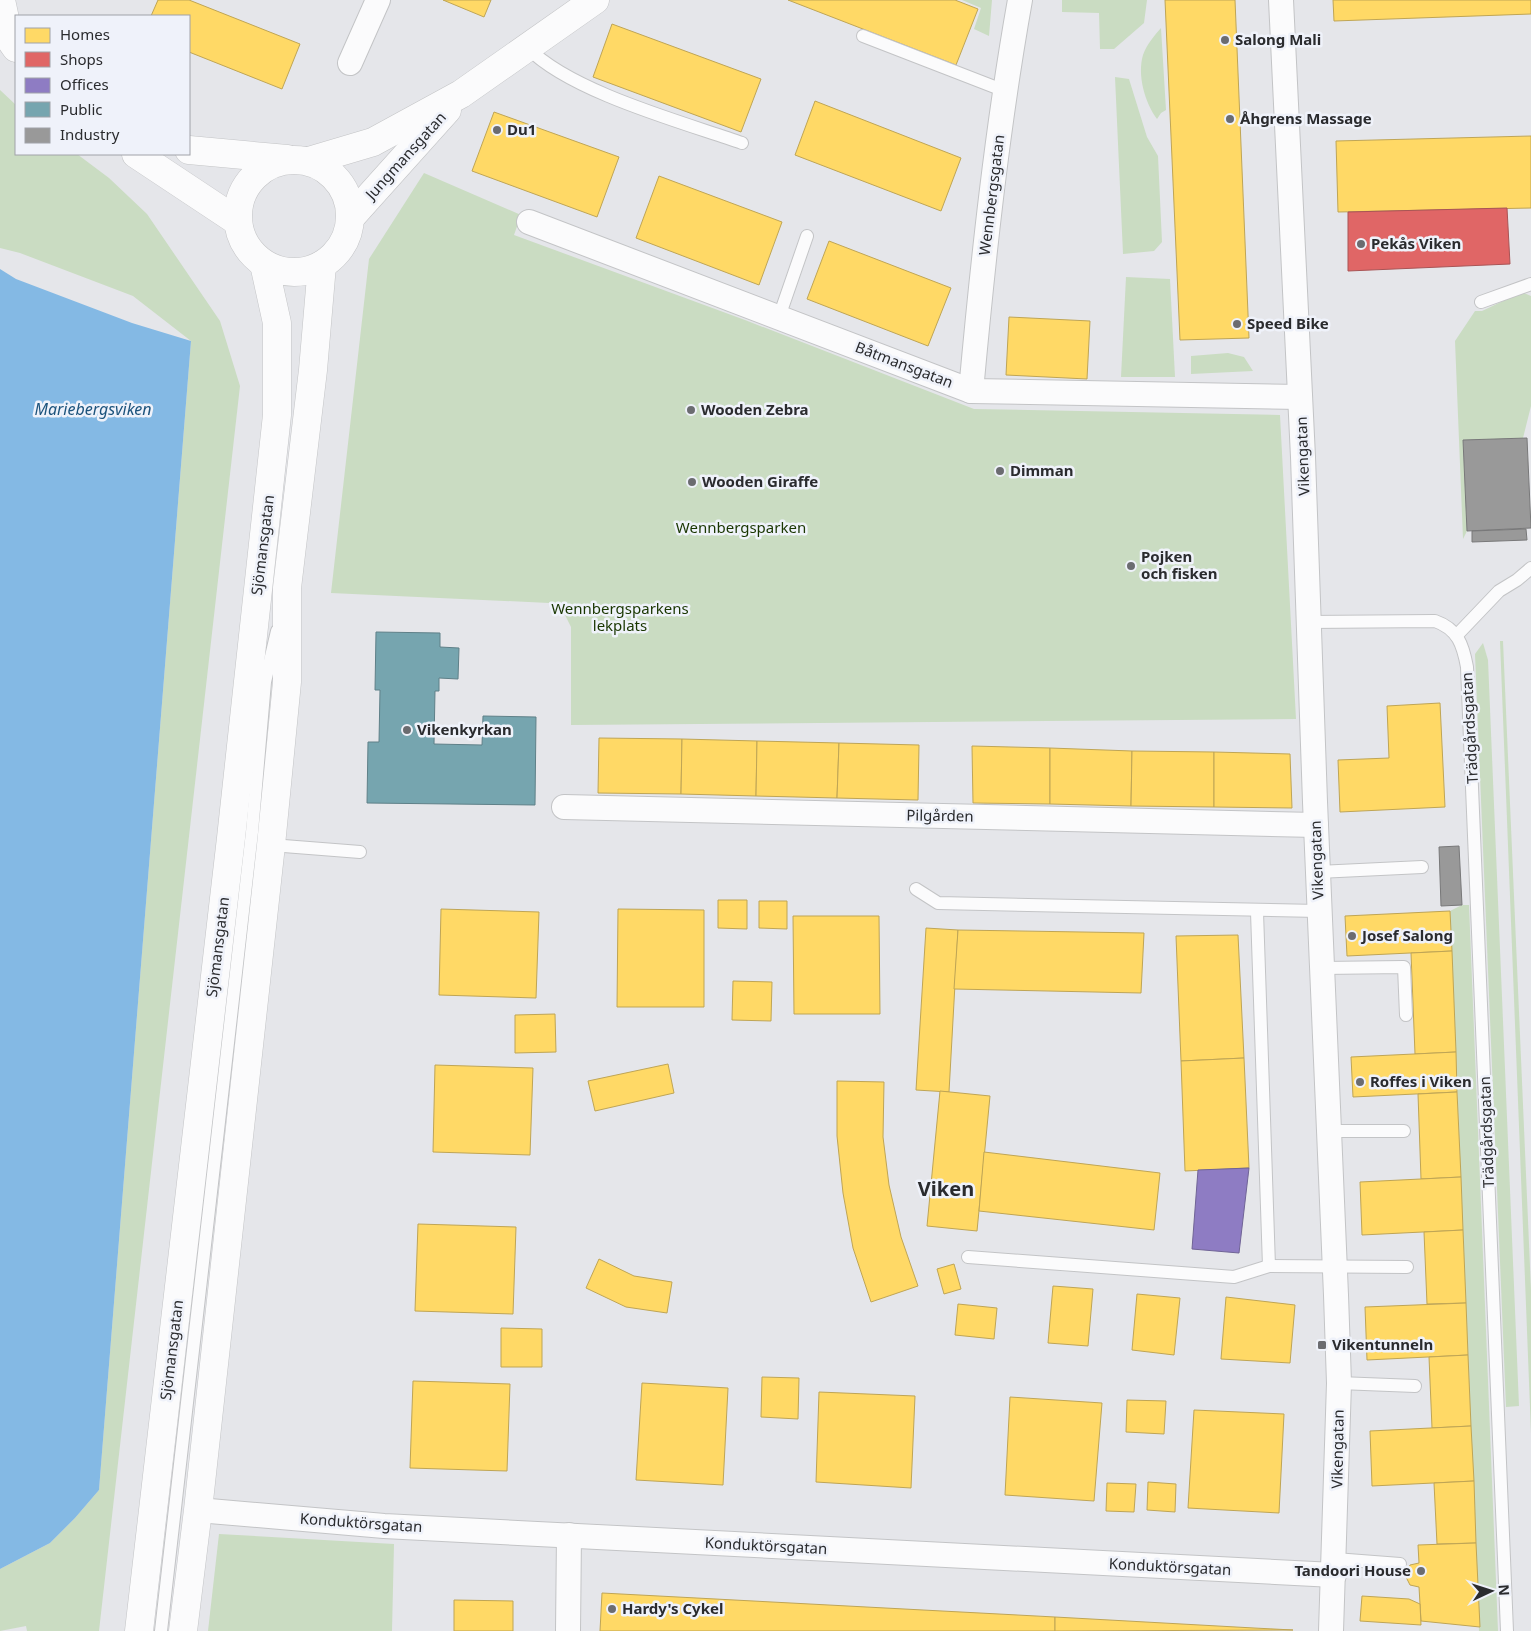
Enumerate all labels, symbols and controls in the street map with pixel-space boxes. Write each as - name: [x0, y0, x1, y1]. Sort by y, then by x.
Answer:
- legend: [15, 15, 190, 155]
- text: Homes: [60, 24, 110, 44]
- place label: Salong Mali: [1235, 29, 1321, 49]
- marker: Salong Mali: [1219, 34, 1231, 46]
- text: Shops: [60, 49, 103, 69]
- text: Offices: [60, 74, 109, 94]
- text: Public: [60, 99, 103, 119]
- street label: Jungmansgatan: [359, 107, 450, 205]
- place label: Åhgrens Massage: [1240, 108, 1372, 128]
- marker: Åhgrens Massage: [1224, 113, 1236, 125]
- place label: Du1: [507, 119, 536, 139]
- text: Industry: [60, 124, 120, 144]
- marker: Du1: [491, 124, 503, 136]
- street label: Wennbergsgatan: [974, 133, 1008, 256]
- place label: Pekås Viken: [1371, 233, 1461, 253]
- marker: Pekås Viken: [1355, 238, 1367, 250]
- place label: Speed Bike: [1247, 313, 1329, 333]
- marker: Speed Bike: [1231, 318, 1243, 330]
- street label: Båtmansgatan: [853, 336, 956, 392]
- water label: Mariebergsviken: [34, 398, 152, 420]
- place label: Wooden Zebra: [701, 399, 809, 419]
- marker: Wooden Zebra: [685, 404, 697, 416]
- street label: Vikengatan: [1291, 416, 1313, 496]
- place label: Dimman: [1010, 460, 1073, 480]
- marker: Dimman: [994, 465, 1006, 477]
- place label: Wooden Giraffe: [702, 471, 818, 491]
- marker: Wooden Giraffe: [686, 476, 698, 488]
- street label: Sjömansgatan: [246, 494, 278, 596]
- park label: Wennbergsparken: [676, 517, 806, 537]
- place label: Pojken och fisken: [1141, 546, 1218, 583]
- marker: Pojken och fisken: [1125, 560, 1137, 572]
- park label: Wennbergsparkens lekplats: [551, 598, 689, 635]
- street label: Trädgårdsgatan: [1456, 672, 1482, 784]
- place label: Vikenkyrkan: [417, 719, 512, 739]
- marker: Vikenkyrkan: [401, 724, 413, 736]
- street label: Pilgården: [906, 804, 974, 826]
- street label: Vikengatan: [1305, 820, 1327, 900]
- street label: Sjömansgatan: [201, 896, 233, 998]
- place label: Josef Salong: [1360, 925, 1453, 945]
- marker: Josef Salong: [1346, 930, 1358, 942]
- place label: Roffes i Viken: [1370, 1071, 1472, 1091]
- marker: Roffes i Viken: [1354, 1076, 1366, 1088]
- street label: Trädgårdsgatan: [1474, 1076, 1498, 1188]
- district label: Viken: [918, 1175, 974, 1202]
- street label: Sjömansgatan: [155, 1299, 187, 1401]
- place label: Vikentunneln: [1332, 1334, 1433, 1354]
- marker: Vikentunneln: [1316, 1339, 1328, 1351]
- street label: Vikengatan: [1326, 1409, 1348, 1489]
- street label: Konduktörsgatan: [299, 1508, 423, 1536]
- street label: Konduktörsgatan: [704, 1532, 828, 1558]
- street label: Konduktörsgatan: [1108, 1553, 1232, 1579]
- place label: Tandoori House: [1294, 1560, 1411, 1580]
- marker: Tandoori House: [1415, 1565, 1427, 1577]
- north arrow: [1466, 1566, 1516, 1616]
- text: N: [1495, 1584, 1514, 1596]
- place label: Hardy's Cykel: [622, 1598, 723, 1618]
- marker: Hardy's Cykel: [606, 1603, 618, 1615]

